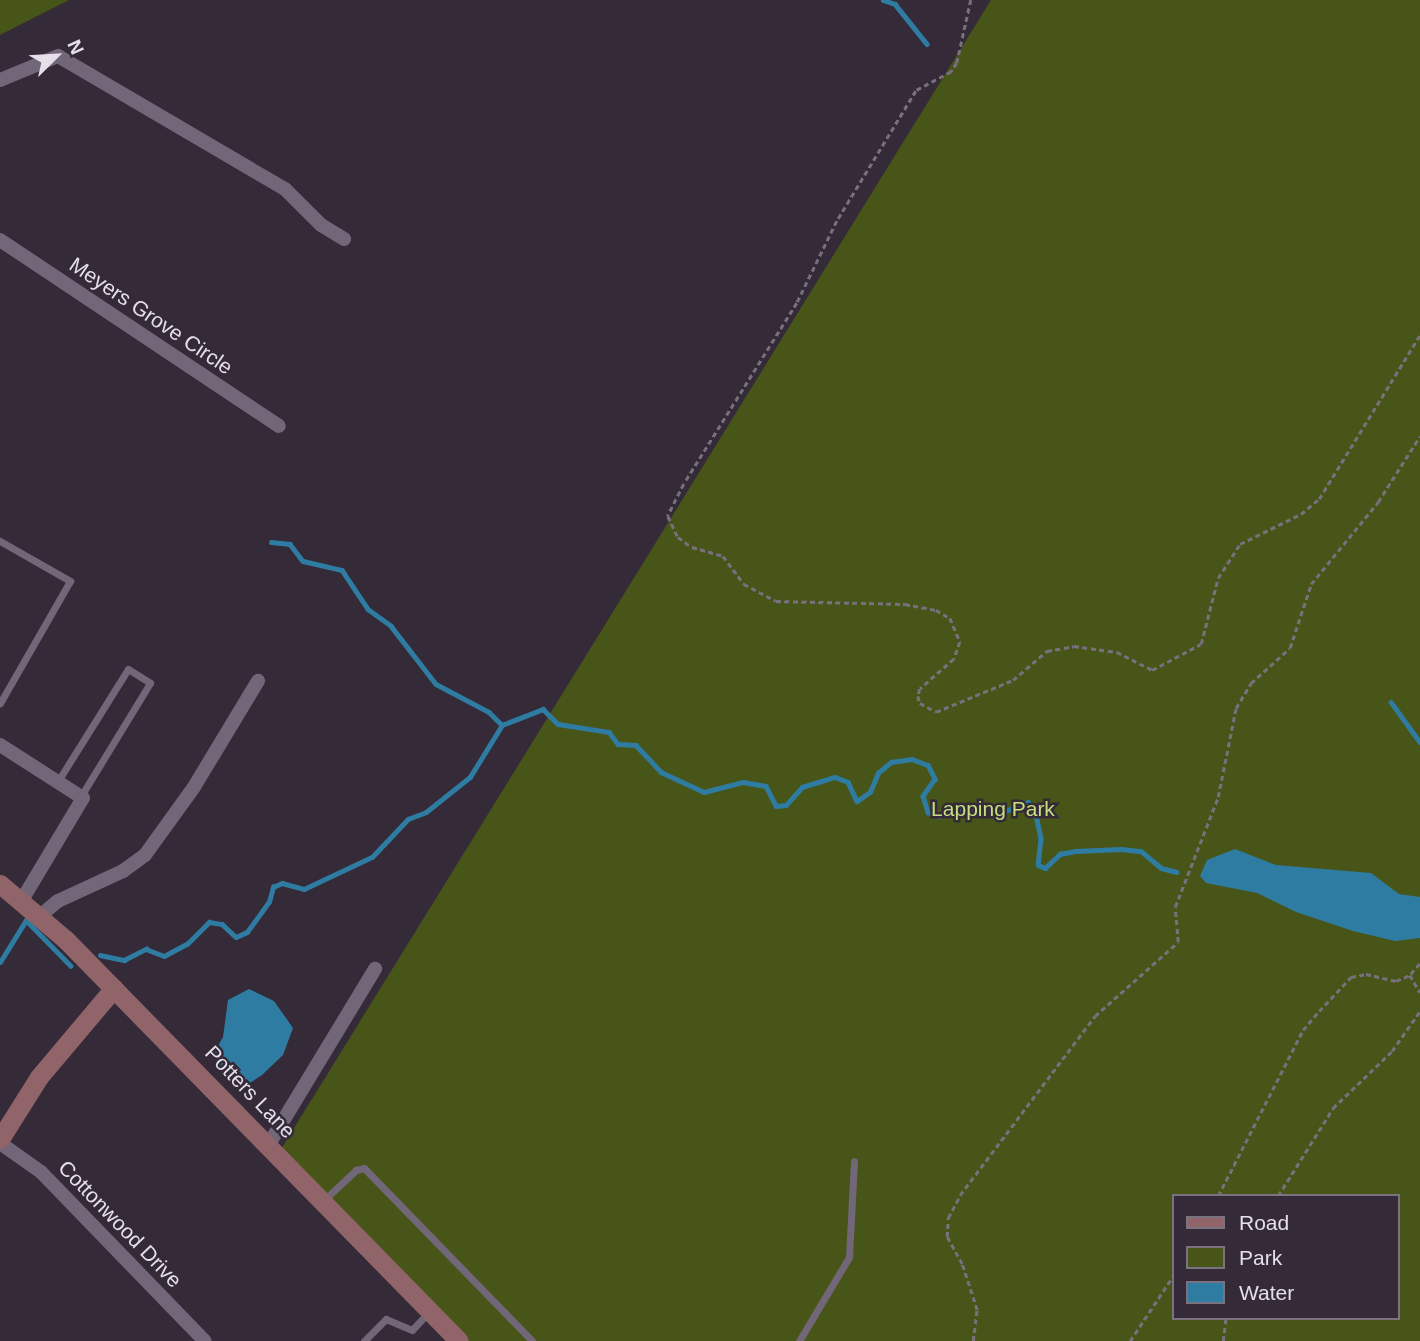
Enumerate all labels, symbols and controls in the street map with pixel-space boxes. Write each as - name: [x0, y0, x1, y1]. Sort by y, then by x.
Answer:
- north arrow: [21, 21, 91, 91]
- text: N: [63, 37, 88, 58]
- street label: Meyers Grove Circle: [65, 252, 237, 380]
- park label: Lapping Park: [931, 796, 1055, 822]
- street label: Potters Lane: [200, 1040, 300, 1144]
- street label: Cottonwood Drive: [53, 1155, 187, 1293]
- legend: [1172, 1194, 1399, 1320]
- text: Road: [1239, 1211, 1289, 1234]
- text: Park: [1239, 1246, 1282, 1269]
- text: Water: [1239, 1281, 1294, 1304]

